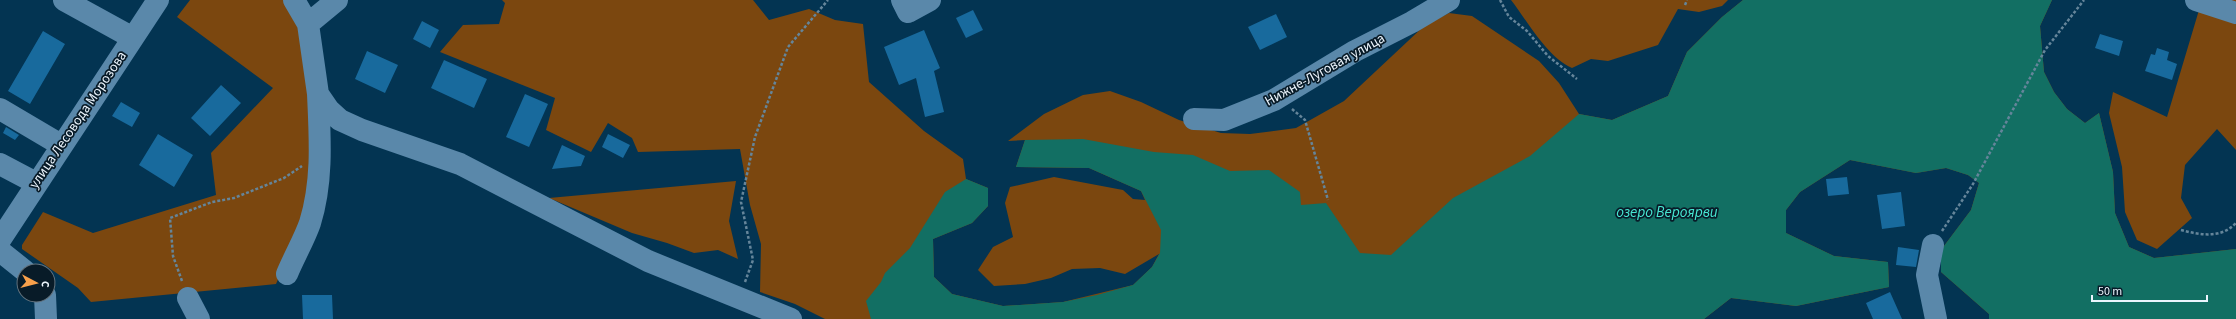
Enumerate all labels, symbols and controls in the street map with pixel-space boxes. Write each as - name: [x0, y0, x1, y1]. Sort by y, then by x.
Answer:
- street label: Нижне-Луговая улица: [1261, 29, 1389, 111]
- street label: улица Лесовода Морозова: [24, 47, 132, 193]
- water label: озеро Вероярви: [1616, 202, 1718, 223]
- north arrow: [16, 263, 56, 303]
- scale bar: [2092, 277, 2207, 303]
- text: С: [38, 280, 53, 289]
- text: 50 m: [2098, 283, 2122, 300]

